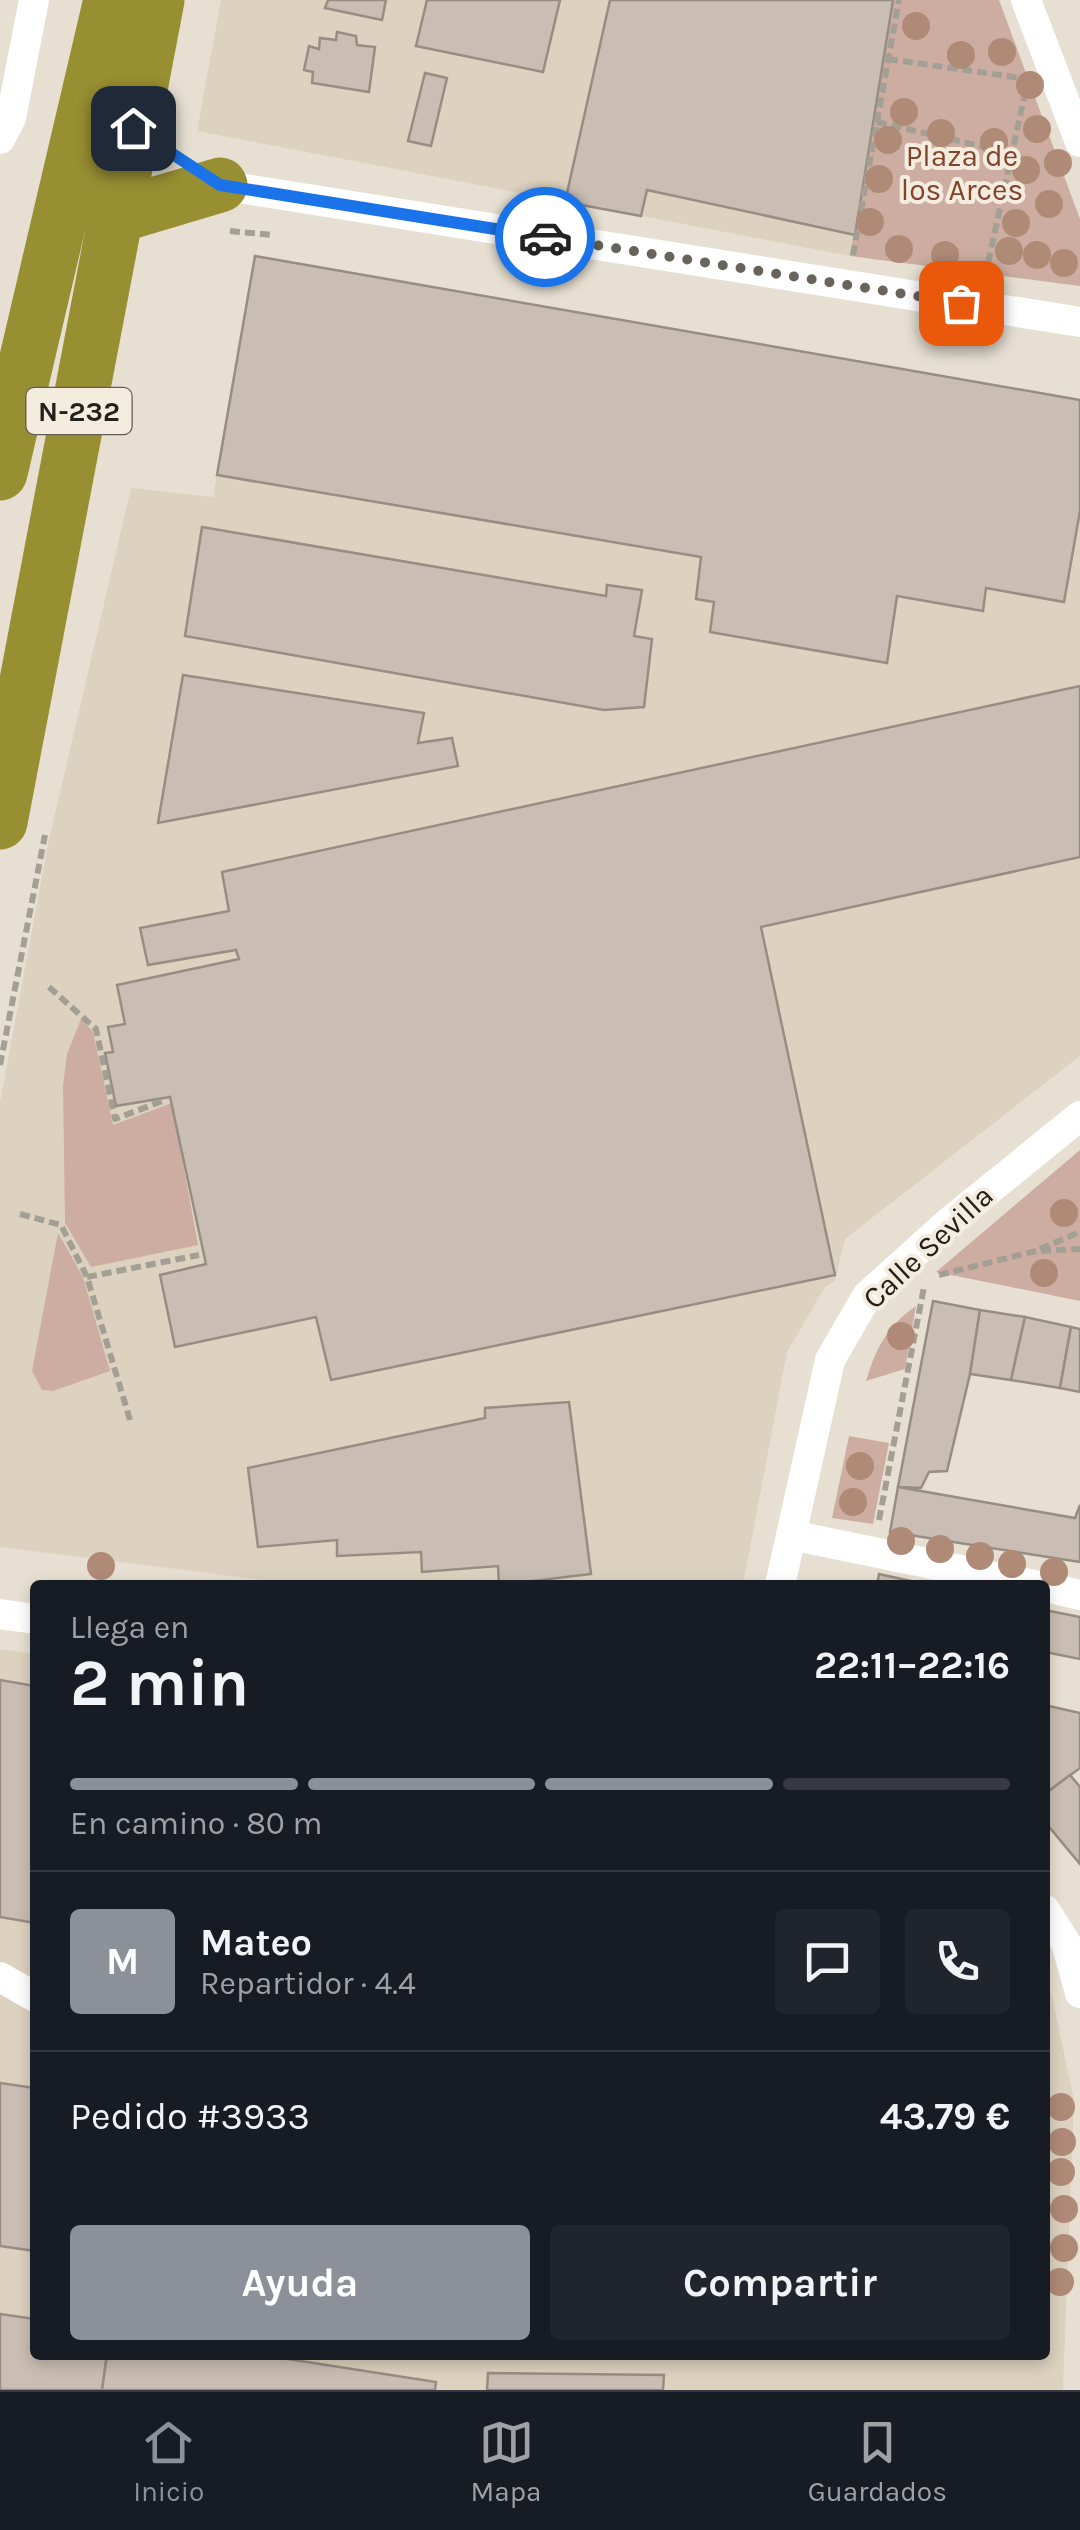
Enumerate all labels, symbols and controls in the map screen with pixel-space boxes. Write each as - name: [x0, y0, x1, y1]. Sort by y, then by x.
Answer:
- pin: [91, 86, 176, 171]
- icon: home: [106, 101, 161, 156]
- park label: Plaza de los Arces: [901, 138, 1023, 208]
- courier: [495, 187, 595, 287]
- icon: car: [518, 210, 573, 265]
- pin: [919, 261, 1004, 346]
- icon: bag: [934, 276, 989, 331]
- road number: N-232: [27, 388, 132, 434]
- street label: Calle Sevilla: [855, 1178, 1001, 1316]
- text: Llega en: [70, 1609, 189, 1646]
- text: 22:11–22:16: [814, 1643, 1010, 1688]
- text: 2 min: [70, 1645, 249, 1721]
- text: En camino · 80 m: [70, 1805, 322, 1842]
- button: chat: [775, 1909, 880, 2014]
- button: phone: [905, 1909, 1010, 2014]
- text: Mateo: [200, 1920, 312, 1965]
- text: M: [106, 1939, 139, 1984]
- text: Repartidor · 4.4: [200, 1965, 416, 2002]
- text: Pedido #3933: [70, 2094, 310, 2139]
- text: 43.79 €: [880, 2094, 1010, 2139]
- button: Ayuda: [70, 2225, 530, 2340]
- button: Compartir: [550, 2225, 1010, 2340]
- tab: Inicio: [133, 2415, 204, 2508]
- tab: Mapa: [471, 2415, 541, 2508]
- tab: Guardados: [808, 2415, 947, 2508]

